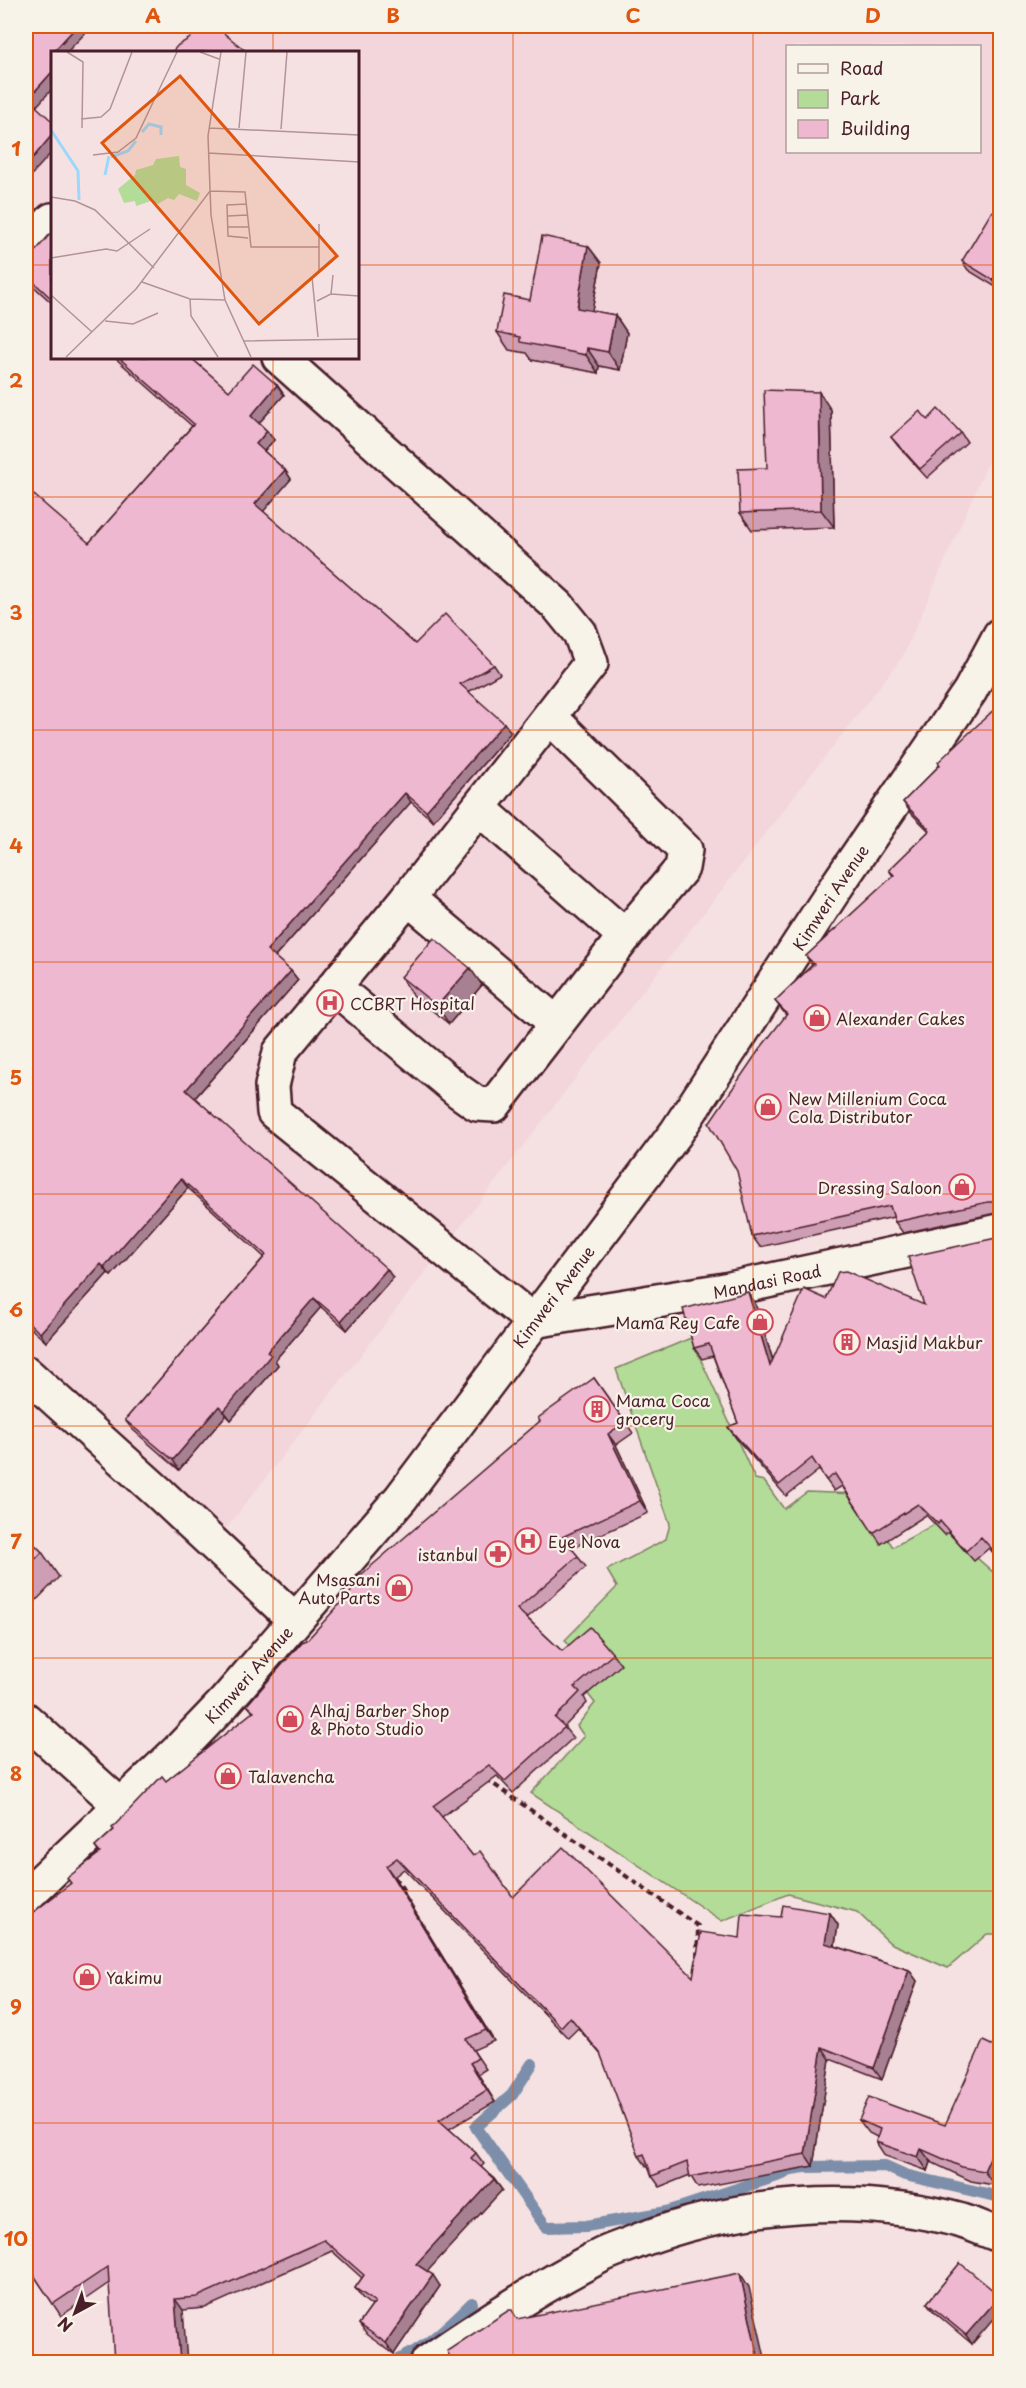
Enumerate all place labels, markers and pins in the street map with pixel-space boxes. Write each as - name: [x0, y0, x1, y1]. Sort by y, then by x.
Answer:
- hospital icon: CCBRT Hospital: [315, 988, 345, 1018]
- place label: CCBRT Hospital: [350, 991, 475, 1015]
- shop icon: Alexander Cakes: [802, 1003, 832, 1033]
- place label: Alexander Cakes: [836, 1006, 965, 1030]
- place label: New Millenium Coca Cola Distributor: [788, 1086, 947, 1128]
- shop icon: New Millenium Coca Cola Distributor: [753, 1092, 783, 1122]
- shop icon: Dressing Saloon: [947, 1172, 977, 1202]
- place label: Dressing Saloon: [818, 1175, 942, 1199]
- shop icon: Mama Rey Cafe: [745, 1307, 775, 1337]
- place label: Mama Rey Cafe: [615, 1310, 740, 1334]
- building icon: Masjid Makbur: [832, 1327, 862, 1357]
- place label: Masjid Makbur: [866, 1330, 983, 1354]
- place label: Mama Coca grocery: [616, 1388, 710, 1430]
- building icon: Mama Coca grocery: [582, 1394, 612, 1424]
- hospital icon: Eye Nova: [513, 1526, 543, 1556]
- place label: Eye Nova: [548, 1529, 621, 1553]
- pharmacy icon: istanbul: [483, 1539, 513, 1569]
- place label: istanbul: [418, 1542, 478, 1566]
- place label: Msasani Auto Parts: [298, 1567, 380, 1609]
- shop icon: Msasani Auto Parts: [384, 1573, 414, 1603]
- place label: Alhaj Barber Shop & Photo Studio: [310, 1698, 449, 1740]
- shop icon: Alhaj Barber Shop & Photo Studio: [275, 1704, 305, 1734]
- shop icon: Talavencha: [213, 1761, 243, 1791]
- place label: Talavencha: [248, 1764, 334, 1788]
- shop icon: Yakimu: [72, 1962, 102, 1992]
- place label: Yakimu: [106, 1965, 162, 1989]

